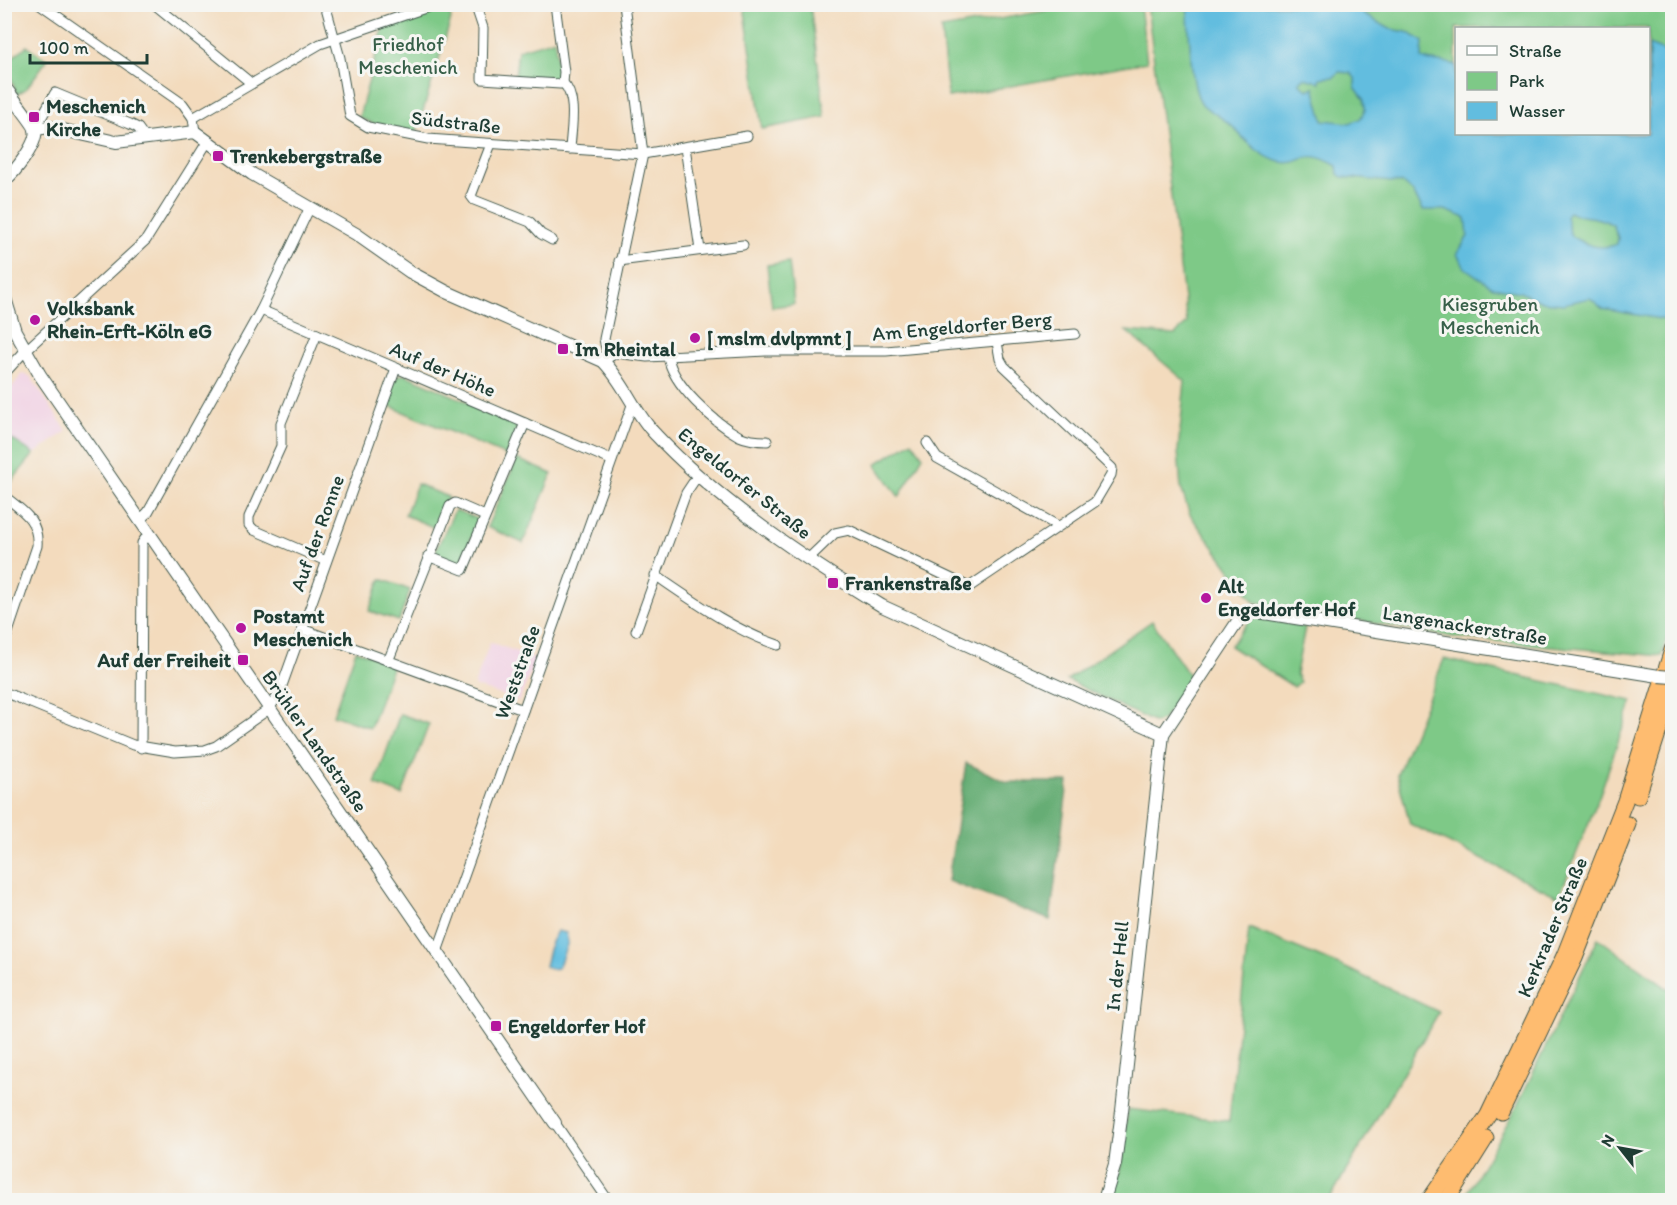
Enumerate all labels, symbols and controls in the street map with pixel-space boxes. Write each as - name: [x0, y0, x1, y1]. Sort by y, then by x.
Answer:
- scale bar: [30, 27, 147, 65]
- legend: [1455, 27, 1650, 135]
- park label: Friedhof Meschenich: [358, 32, 458, 79]
- text: 100 m: [39, 37, 89, 59]
- text: Straße: [1509, 40, 1562, 62]
- text: Park: [1509, 70, 1544, 92]
- place label: Meschenich Kirche: [46, 94, 146, 141]
- text: Wasser: [1509, 100, 1566, 122]
- street label: Südstraße: [410, 105, 502, 139]
- marker: Meschenich Kirche: [27, 110, 41, 124]
- place label: Trenkebergstraße: [229, 144, 383, 169]
- marker: Trenkebergstraße: [211, 149, 225, 163]
- park label: Kiesgruben Meschenich: [1440, 292, 1540, 339]
- place label: Volksbank Rhein-Erft-Köln eG: [47, 296, 212, 343]
- street label: Am Engeldorfer Berg: [871, 306, 1054, 346]
- marker: Volksbank Rhein-Erft-Köln eG: [28, 313, 42, 327]
- place label: [ mslm dvlpmnt ]: [707, 326, 852, 351]
- marker: [ mslm dvlpmnt ]: [688, 331, 702, 345]
- street label: Auf der Höhe: [386, 336, 500, 402]
- place label: Im Rheintal: [575, 337, 676, 361]
- marker: Im Rheintal: [556, 342, 570, 356]
- street label: Engeldorfer Straße: [673, 422, 817, 544]
- street label: Auf der Ronne: [285, 472, 349, 594]
- place label: Frankenstraße: [845, 571, 972, 595]
- place label: Alt Engeldorfer Hof: [1217, 574, 1356, 622]
- marker: Frankenstraße: [826, 576, 840, 590]
- marker: Alt Engeldorfer Hof: [1199, 591, 1213, 605]
- street label: Langenackerstraße: [1381, 600, 1549, 650]
- place label: Postamt Meschenich: [253, 604, 353, 651]
- marker: Postamt Meschenich: [234, 621, 248, 635]
- street label: Weststraße: [489, 622, 545, 722]
- place label: Auf der Freiheit: [97, 648, 231, 672]
- marker: Auf der Freiheit: [236, 653, 250, 667]
- street label: Brühler Landstraße: [257, 665, 373, 817]
- street label: Kerkrader Straße: [1512, 853, 1592, 1001]
- street label: In der Hell: [1100, 919, 1134, 1012]
- place label: Engeldorfer Hof: [508, 1014, 646, 1039]
- marker: Engeldorfer Hof: [489, 1019, 503, 1033]
- north arrow: [1590, 1118, 1650, 1178]
- text: N: [1597, 1131, 1618, 1150]

